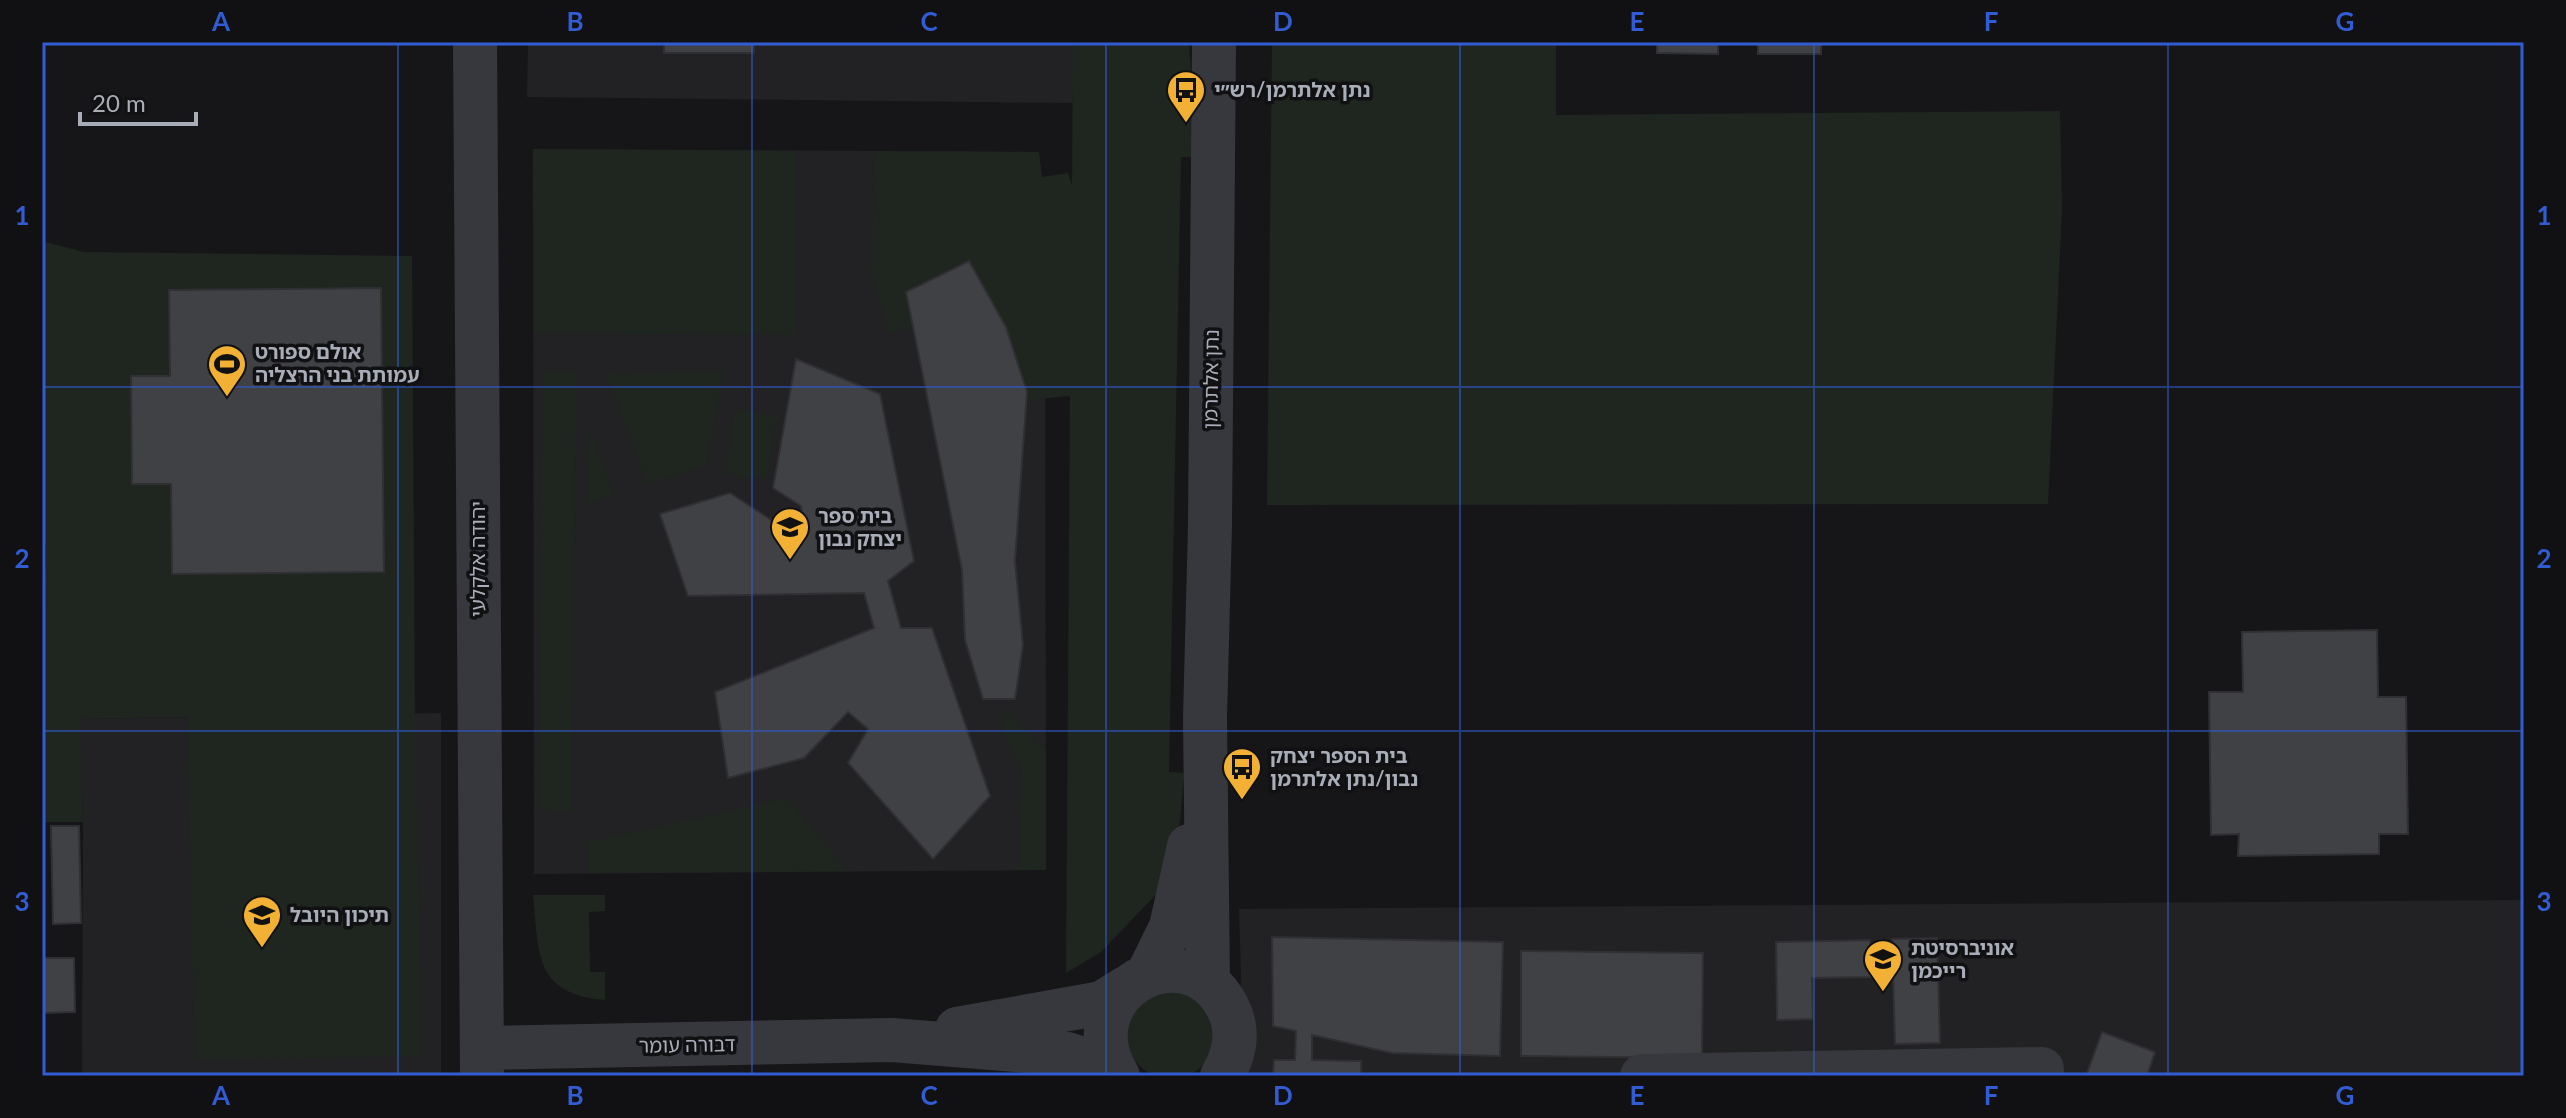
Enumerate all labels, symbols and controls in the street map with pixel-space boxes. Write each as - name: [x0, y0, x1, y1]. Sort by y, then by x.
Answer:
- text: A: [211, 5, 231, 37]
- text: B: [566, 5, 584, 37]
- text: C: [920, 5, 938, 37]
- text: D: [1273, 5, 1293, 37]
- text: E: [1630, 5, 1644, 37]
- text: F: [1984, 5, 1998, 37]
- text: G: [2336, 5, 2354, 37]
- bus stop icon: נתן אלתרמן/רש״י: [1165, 69, 1207, 124]
- scale bar: [80, 76, 196, 126]
- place label: נתן אלתרמן/רש״י: [1214, 77, 1371, 101]
- text: 20 m: [92, 88, 146, 117]
- text: 1: [14, 199, 30, 231]
- text: 1: [2536, 199, 2552, 231]
- street label: נתן אלתרמן: [1197, 329, 1223, 429]
- place label: אולם ספורט עמותת בני הרצליה: [255, 339, 420, 386]
- sports icon: אולם ספורט עמותת בני הרצליה: [206, 343, 248, 398]
- street label: יהודה אלקלעי: [465, 501, 489, 617]
- place label: בית ספר יצחק נבון: [818, 503, 902, 550]
- school or university icon: בית ספר יצחק נבון: [769, 506, 811, 561]
- text: 2: [14, 542, 30, 574]
- text: 2: [2536, 542, 2552, 574]
- place label: בית הספר יצחק נבון/נתן אלתרמן: [1270, 743, 1418, 790]
- bus stop icon: בית הספר יצחק נבון/נתן אלתרמן: [1221, 746, 1263, 801]
- text: 3: [14, 885, 30, 917]
- text: 3: [2536, 885, 2552, 917]
- school or university icon: תיכון היובל: [241, 894, 283, 949]
- place label: תיכון היובל: [290, 902, 389, 926]
- place label: אוניברסיטת רייכמן: [1911, 935, 2014, 982]
- school or university icon: אוניברסיטת רייכמן: [1862, 938, 1904, 993]
- street label: דבורה עומר: [638, 1031, 736, 1057]
- text: A: [211, 1079, 231, 1111]
- text: B: [566, 1079, 584, 1111]
- text: C: [920, 1079, 938, 1111]
- text: D: [1273, 1079, 1293, 1111]
- text: E: [1630, 1079, 1644, 1111]
- text: F: [1984, 1079, 1998, 1111]
- text: G: [2336, 1079, 2354, 1111]

